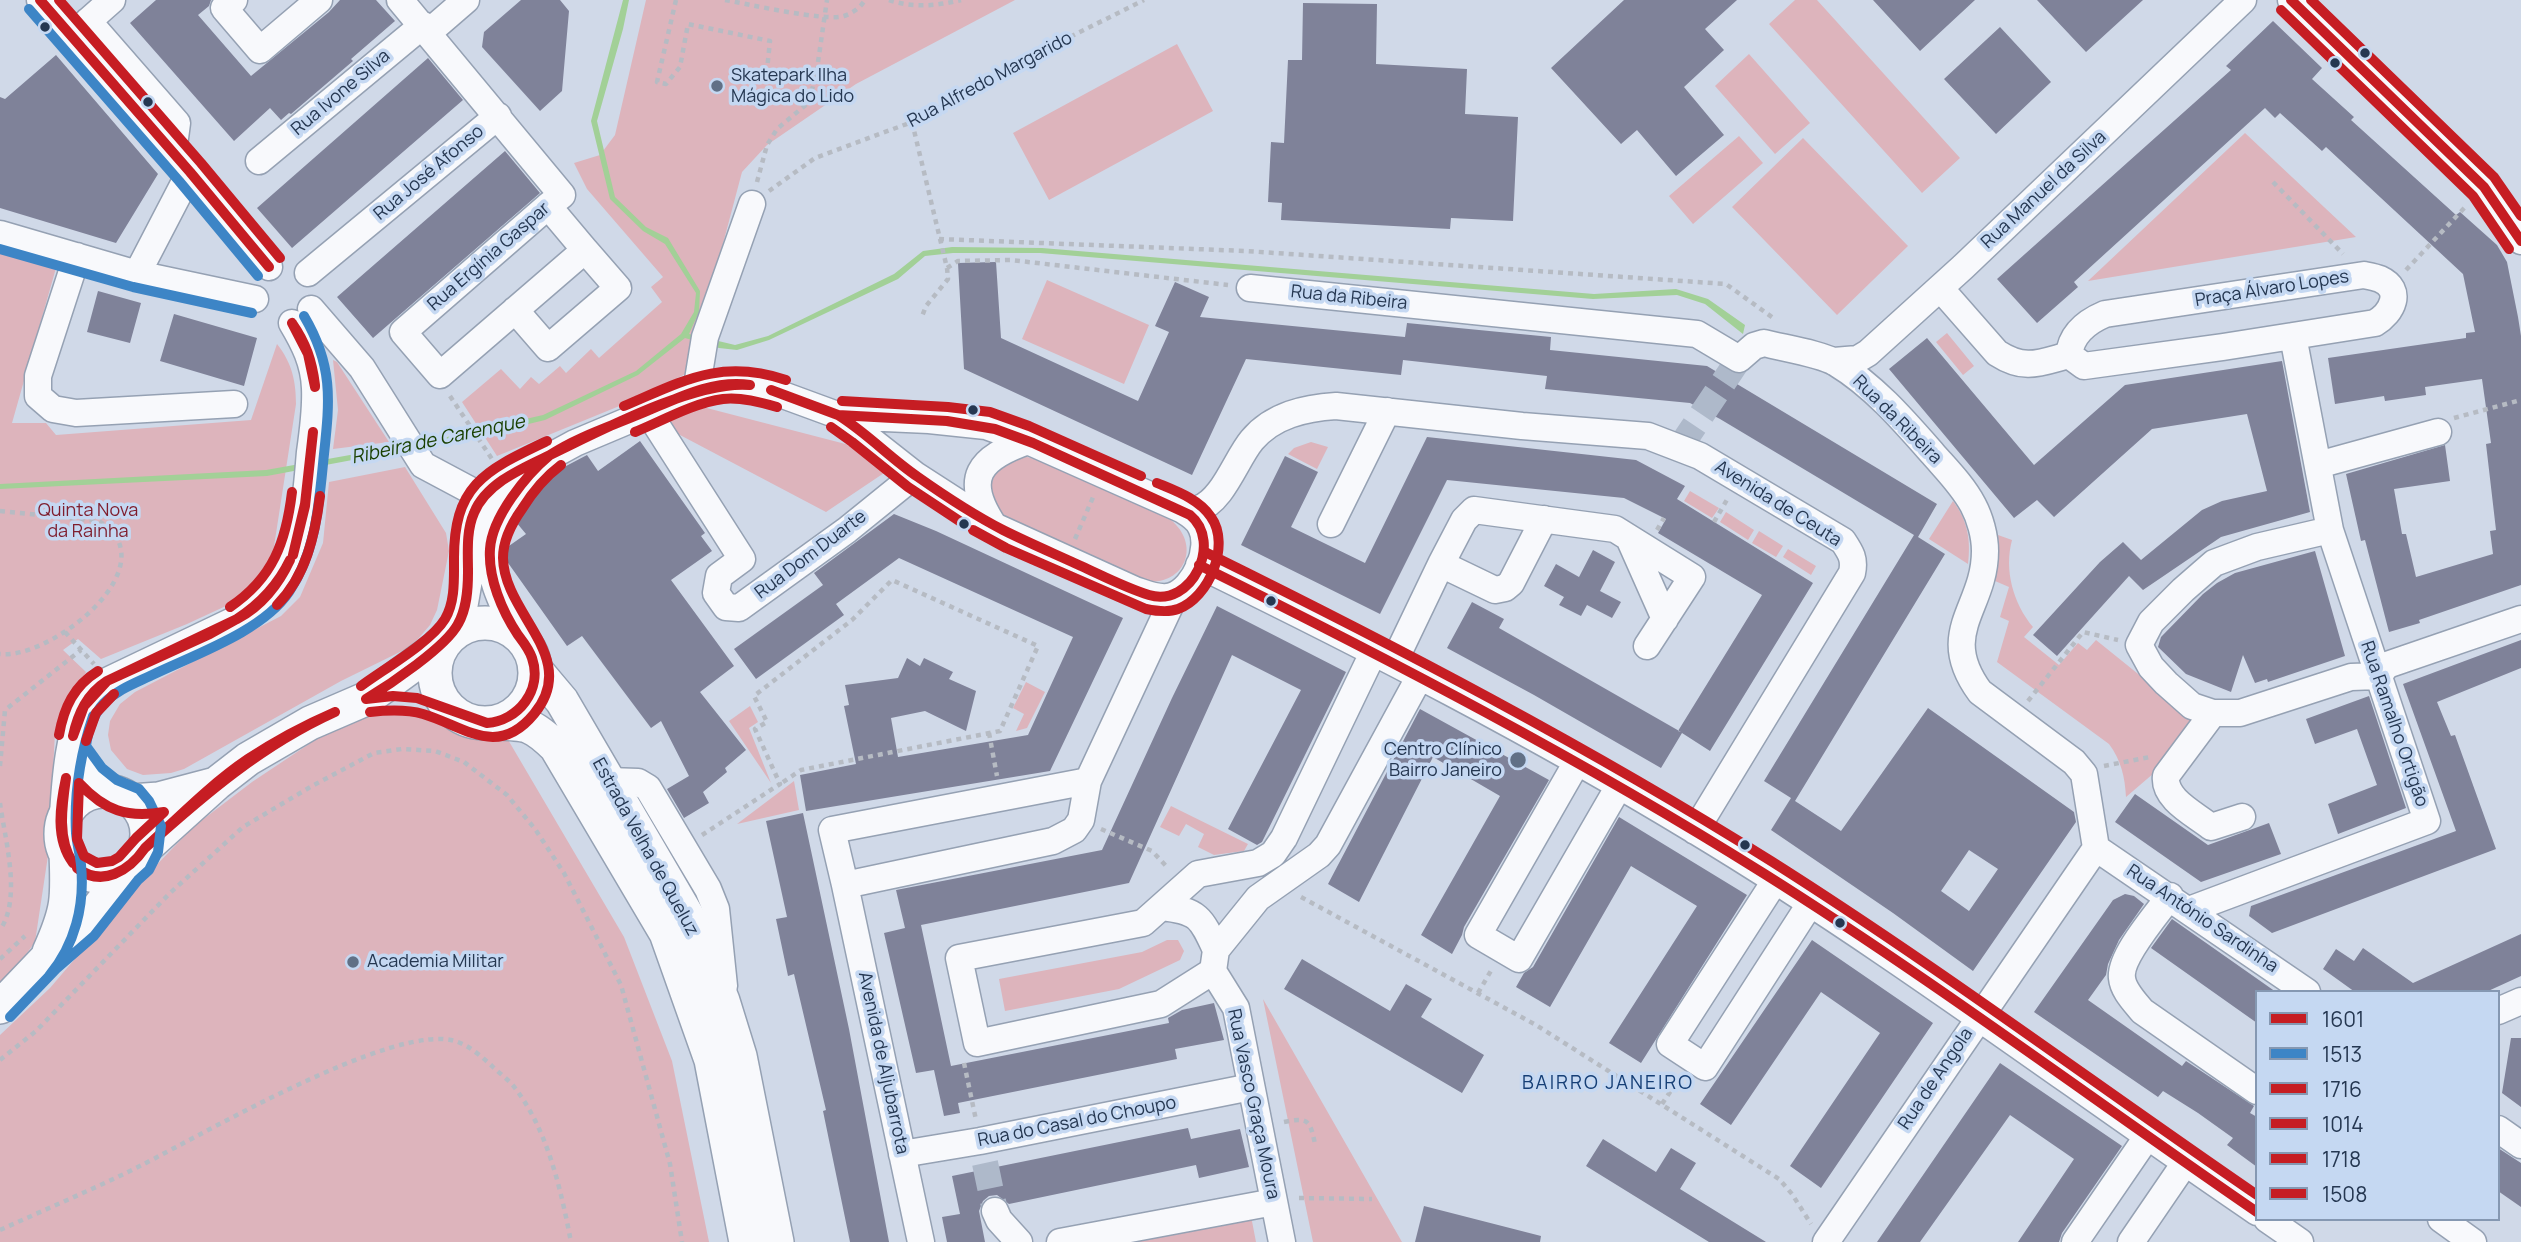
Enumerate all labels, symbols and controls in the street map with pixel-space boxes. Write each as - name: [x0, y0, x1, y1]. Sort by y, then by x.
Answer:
- unlabelled marker: [38, 20, 52, 34]
- street label: Rua Alfredo Margarido: [904, 27, 1076, 133]
- street label: Rua Ivone Silva: [287, 45, 395, 141]
- unlabelled marker: [2358, 46, 2372, 60]
- unlabelled marker: [2328, 56, 2342, 70]
- place label: Skatepark Ilha Mágica do Lido: [731, 65, 854, 108]
- marker: Skatepark Ilha Mágica do Lido: [709, 78, 725, 94]
- unlabelled marker: [141, 95, 155, 109]
- street label: Rua José Afonso: [370, 121, 488, 225]
- street label: Rua Manuel da Silva: [1977, 127, 2111, 253]
- street label: Rua Ergínia Gaspar: [424, 198, 554, 316]
- street label: Praça Álvaro Lopes: [2193, 266, 2351, 312]
- street label: Rua da Ribeira: [1290, 281, 1408, 315]
- street label: Rua da Ribeira: [1848, 371, 1946, 469]
- unlabelled marker: [966, 403, 980, 417]
- water label: Ribeira de Carenque: [349, 410, 527, 470]
- street label: Avenida de Ceuta: [1711, 456, 1845, 552]
- park label: Quinta Nova da Rainha: [38, 500, 138, 542]
- street label: Rua Dom Duarte: [751, 506, 871, 604]
- unlabelled marker: [957, 517, 971, 531]
- unlabelled marker: [1264, 594, 1278, 608]
- street label: Rua Ramalho Ortigão: [2356, 638, 2432, 810]
- place label: Centro Clínico Bairro Janeiro: [1384, 739, 1502, 782]
- marker: Centro Clínico Bairro Janeiro: [1508, 750, 1528, 770]
- street label: Estrada Velha de Queluz: [587, 754, 703, 940]
- unlabelled marker: [1738, 838, 1752, 852]
- street label: Rua António Sardinha: [2122, 860, 2282, 978]
- unlabelled marker: [1833, 916, 1847, 930]
- place label: Academia Militar: [367, 951, 504, 973]
- marker: Academia Militar: [345, 954, 361, 970]
- street label: Avenida de Aljubarrota: [853, 970, 913, 1156]
- legend: [2255, 990, 2500, 1221]
- text: 1601: [2322, 1005, 2364, 1033]
- street label: Rua Vasco Graça Moura: [1222, 1007, 1284, 1201]
- street label: Rua de Angola: [1894, 1024, 1978, 1134]
- text: 1513: [2322, 1040, 2362, 1068]
- district label: BAIRRO JANEIRO: [1524, 1073, 1692, 1095]
- text: 1716: [2322, 1075, 2362, 1103]
- street label: Rua do Casal do Choupo: [976, 1092, 1178, 1152]
- text: 1014: [2322, 1110, 2364, 1138]
- text: 1718: [2322, 1145, 2361, 1173]
- text: 1508: [2322, 1180, 2367, 1208]

